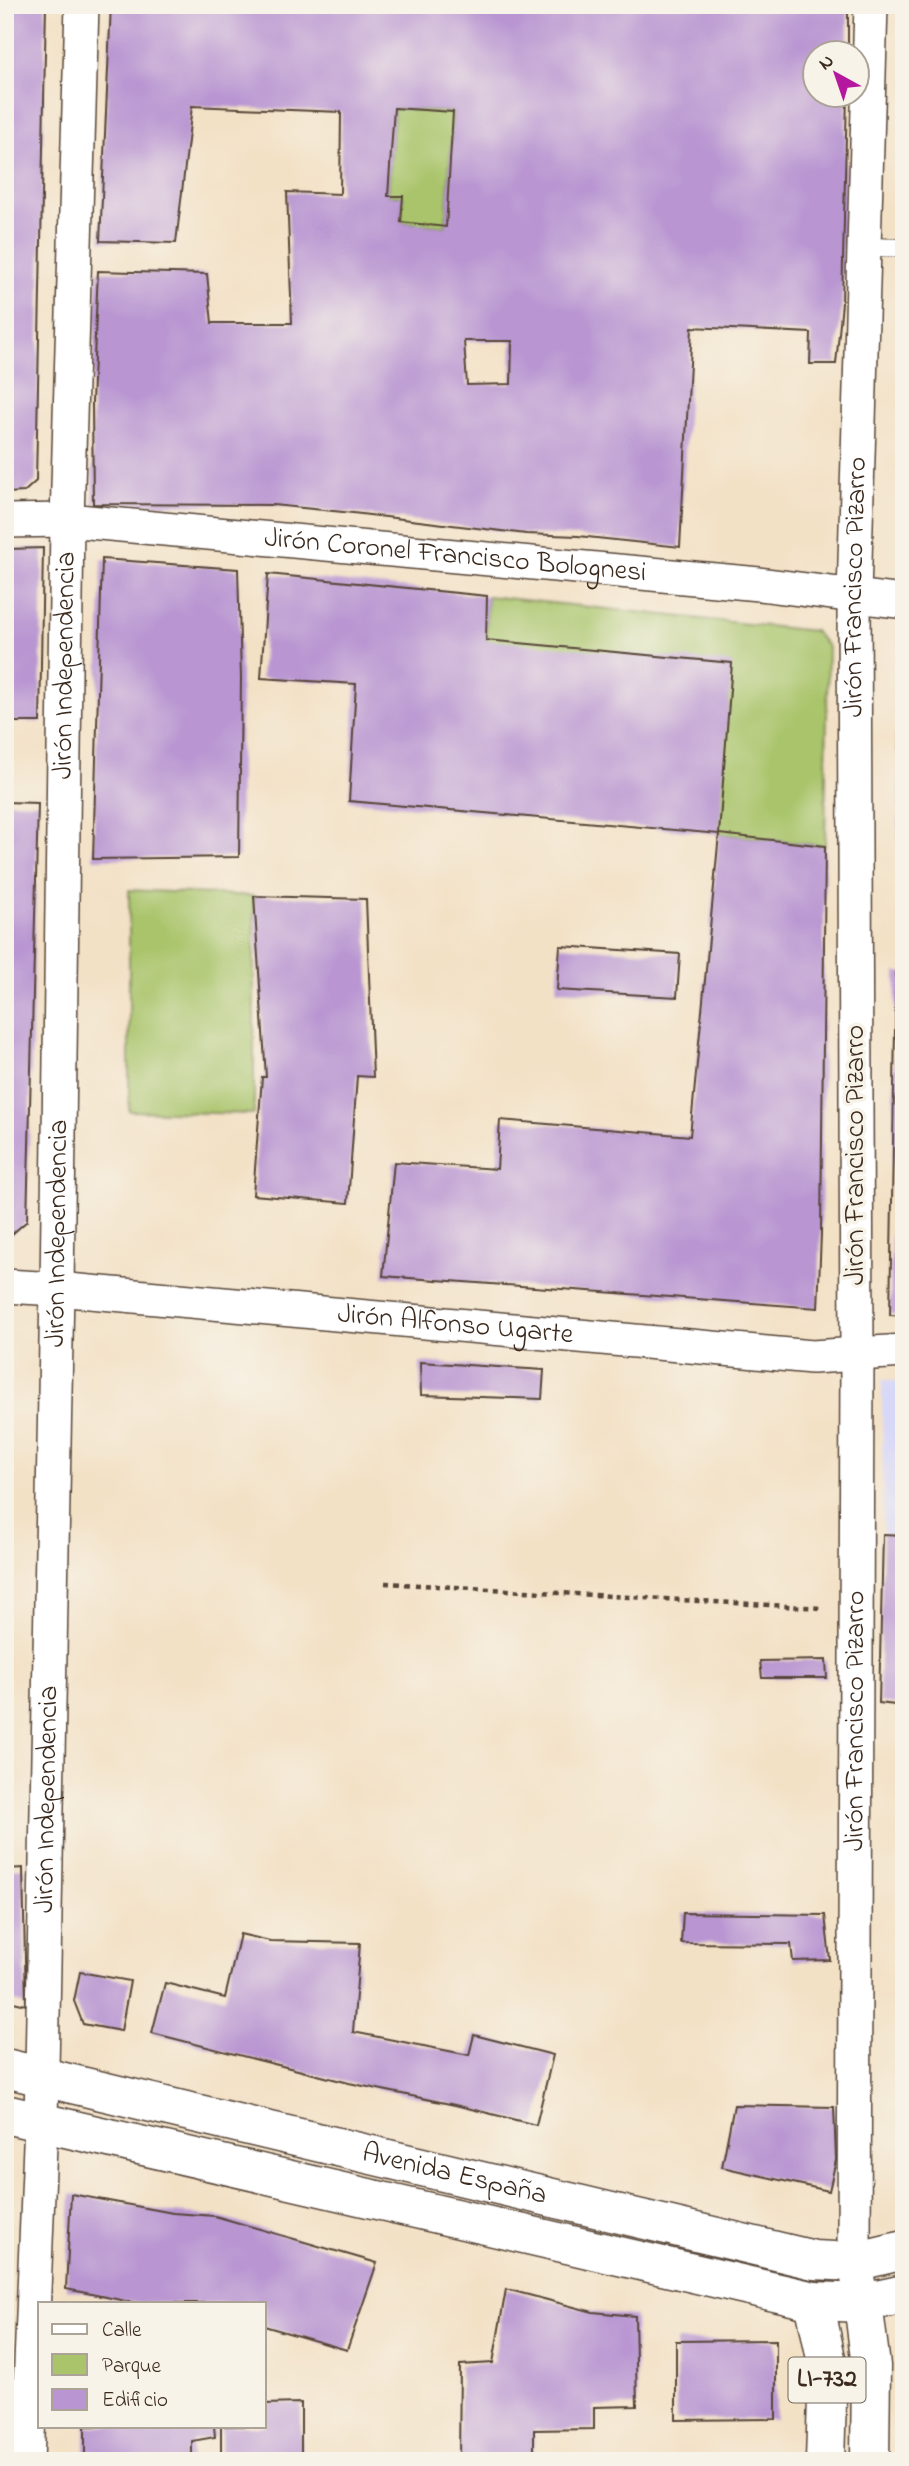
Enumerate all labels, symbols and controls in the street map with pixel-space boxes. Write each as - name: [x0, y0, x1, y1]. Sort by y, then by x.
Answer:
- north arrow: [800, 38, 870, 108]
- text: N: [813, 48, 840, 77]
- street label: Jirón Francisco Pizarro: [833, 456, 878, 717]
- street label: Jirón Coronel Francisco Bolognesi: [262, 518, 648, 594]
- street label: Jirón Independencia: [43, 551, 87, 780]
- street label: Jirón Francisco Pizarro: [836, 1025, 877, 1285]
- street label: Jirón Independencia: [35, 1119, 80, 1348]
- street label: Jirón Alfonso Ugarte: [336, 1294, 575, 1356]
- street label: Jirón Francisco Pizarro: [835, 1591, 877, 1851]
- street label: Jirón Independencia: [24, 1685, 70, 1914]
- street label: Avenida España: [358, 2133, 551, 2216]
- legend: [38, 2302, 266, 2428]
- text: Calle: [102, 2316, 142, 2346]
- text: Parque: [102, 2352, 161, 2382]
- road number: LI-732: [788, 2358, 866, 2402]
- text: Edificio: [102, 2386, 168, 2416]

